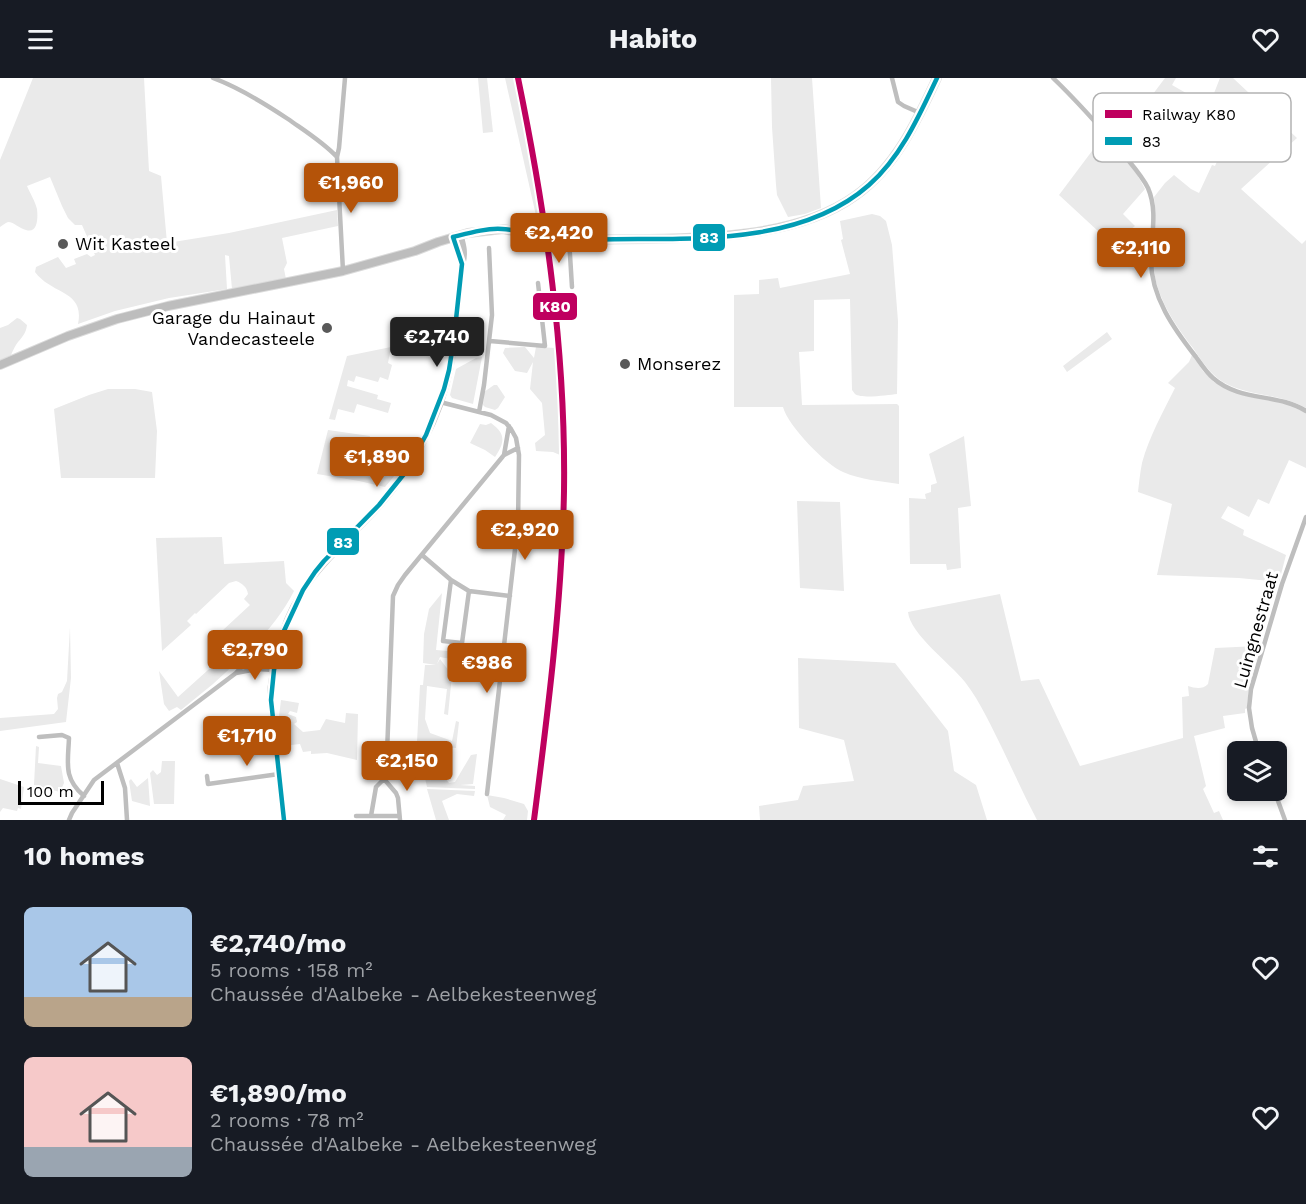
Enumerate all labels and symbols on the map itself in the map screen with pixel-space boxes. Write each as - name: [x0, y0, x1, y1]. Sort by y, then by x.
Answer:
- legend: [1093, 93, 1291, 162]
- text: Railway K80: [1142, 105, 1236, 124]
- text: 83: [1142, 132, 1161, 151]
- pin: €1,960: [302, 163, 400, 214]
- pin: €2,420: [510, 213, 608, 264]
- line badge: 83: [692, 223, 726, 252]
- text: 83: [699, 228, 719, 247]
- pin: €2,110: [1092, 228, 1190, 279]
- place label: Wit Kasteel: [75, 233, 176, 254]
- marker: Wit Kasteel: [56, 237, 70, 251]
- line badge: K80: [532, 292, 578, 321]
- text: K80: [539, 297, 571, 316]
- place label: Garage du Hainaut Vandecasteele: [152, 307, 315, 349]
- pin: €2,740: [388, 317, 486, 368]
- marker: Garage du Hainaut Vandecasteele: [320, 321, 334, 335]
- place label: Monserez: [637, 353, 721, 374]
- marker: Monserez: [618, 357, 632, 371]
- pin: €1,890: [328, 437, 426, 488]
- pin: €2,920: [476, 510, 574, 561]
- line badge: 83: [326, 527, 360, 556]
- text: 83: [333, 533, 353, 552]
- street label: Luingnestraat: [1229, 569, 1282, 691]
- pin: €2,790: [206, 630, 304, 681]
- pin: €986: [451, 643, 523, 694]
- pin: €1,710: [198, 716, 296, 767]
- pin: €2,150: [358, 741, 456, 792]
- scale bar: [18, 778, 104, 806]

